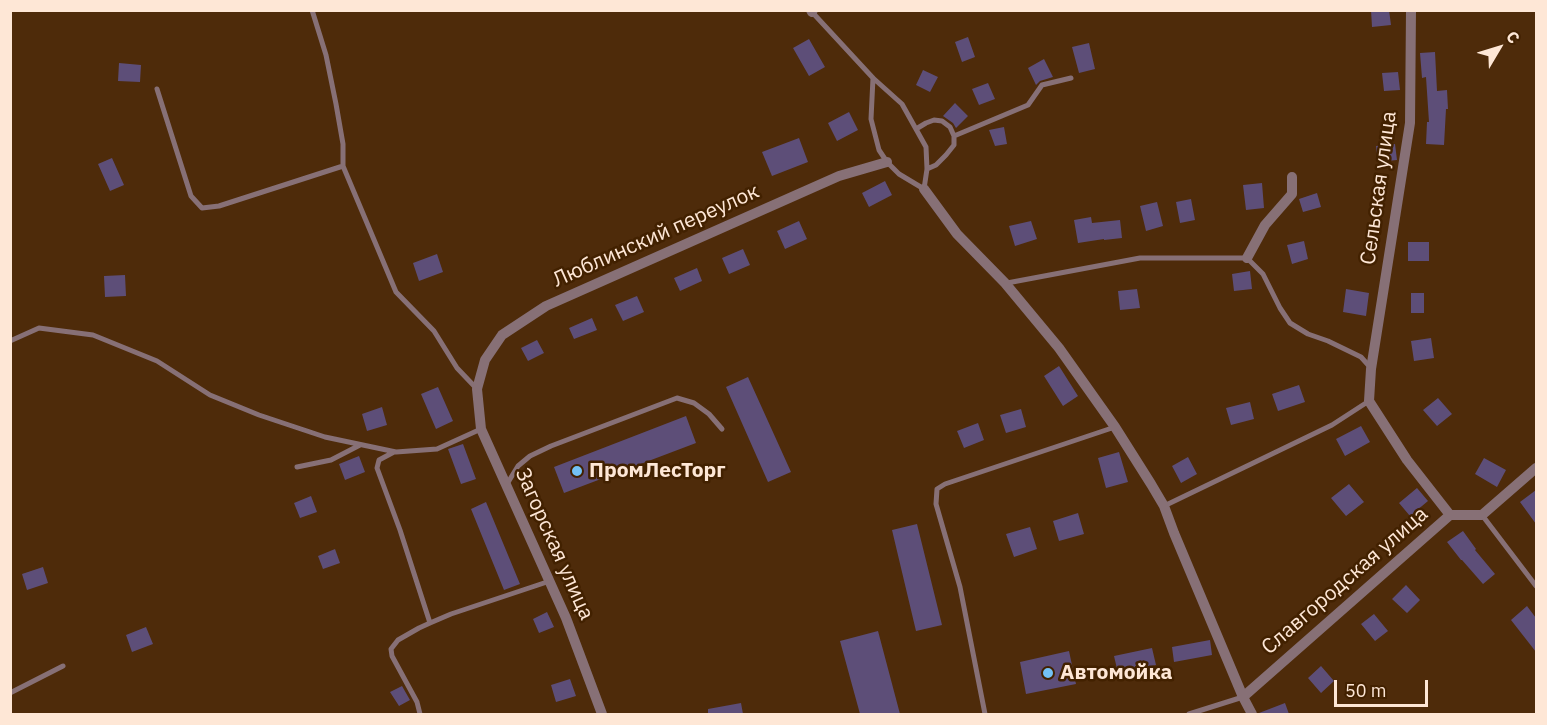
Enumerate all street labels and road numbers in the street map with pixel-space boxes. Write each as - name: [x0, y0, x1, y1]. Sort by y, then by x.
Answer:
- street label: Сельская улица: [1356, 110, 1402, 266]
- street label: Люблинский переулок: [549, 179, 763, 293]
- street label: Загорская улица: [509, 464, 599, 624]
- street label: Славгородская улица: [1257, 502, 1433, 660]

